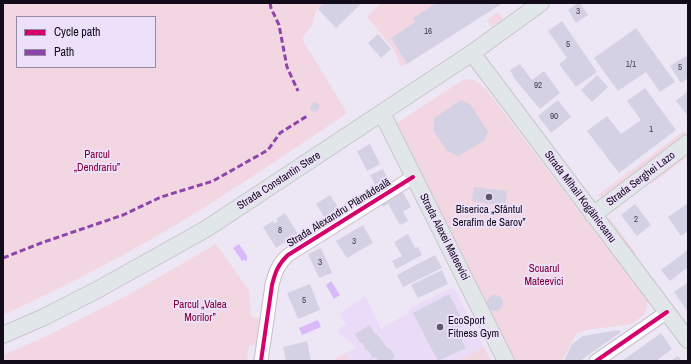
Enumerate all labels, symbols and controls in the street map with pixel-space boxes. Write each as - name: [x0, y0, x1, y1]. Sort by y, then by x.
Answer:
- house number: 3: [576, 7, 580, 17]
- legend: [16, 16, 156, 68]
- text: Cycle path: [54, 24, 101, 40]
- house number: 16: [424, 27, 432, 37]
- house number: 5: [566, 40, 570, 50]
- text: Path: [54, 44, 74, 60]
- house number: 1/1: [626, 60, 636, 70]
- house number: 5: [678, 63, 682, 73]
- house number: 92: [534, 81, 542, 91]
- house number: 90: [550, 112, 558, 122]
- house number: 1: [649, 125, 653, 135]
- park label: Parcul „Dendrariu”: [74, 148, 120, 174]
- street label: Strada Constantin Stere: [235, 149, 323, 213]
- street label: Strada Mihail Kogălniceanu: [541, 149, 619, 245]
- street label: Strada Serghei Lazo: [604, 149, 678, 209]
- street label: Strada Alexandru Plămădeală: [285, 176, 393, 250]
- street label: Strada Alexei Mateevici: [416, 191, 472, 283]
- marker: Biserica „Sfântul Serafim de Sarov”: [484, 192, 494, 202]
- place label: Biserica „Sfântul Serafim de Sarov”: [452, 203, 526, 229]
- house number: 2: [634, 215, 638, 225]
- house number: 8: [278, 226, 282, 236]
- house number: 3: [352, 237, 356, 247]
- house number: 3: [318, 258, 322, 268]
- park label: Scuarul Mateevici: [524, 262, 564, 288]
- house number: 5: [302, 296, 306, 306]
- park label: Parcul „Valea Morilor”: [173, 298, 227, 324]
- place label: EcoSport Fitness Gym: [448, 314, 499, 340]
- marker: EcoSport Fitness Gym: [435, 322, 445, 332]

